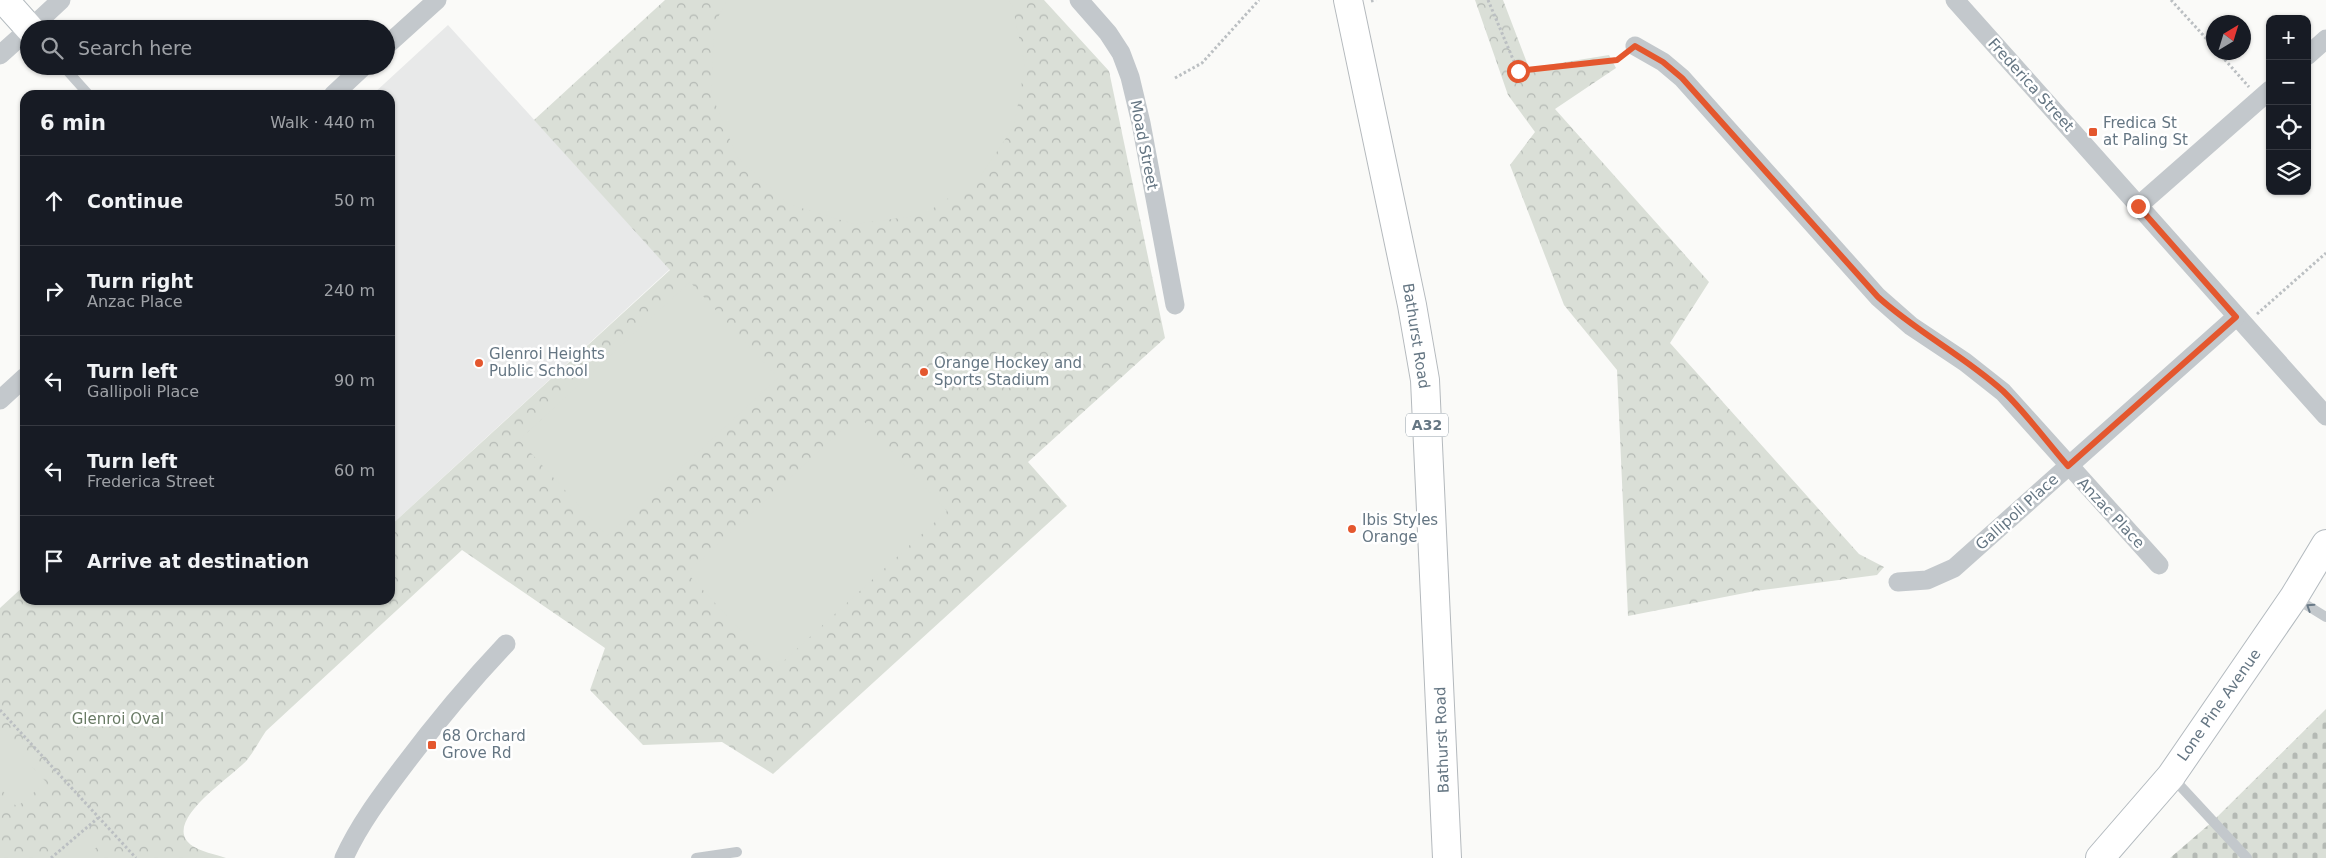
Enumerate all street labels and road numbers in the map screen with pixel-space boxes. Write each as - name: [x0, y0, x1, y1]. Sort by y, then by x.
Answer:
- street label: Frederica Street: [1984, 35, 2078, 135]
- street label: Moad Street: [1126, 99, 1162, 192]
- street label: Bathurst Road: [1399, 282, 1433, 390]
- road number: A32: [1406, 414, 1448, 436]
- street label: Gallipoli Place: [1972, 470, 2062, 554]
- street label: Anzac Place: [2074, 474, 2148, 552]
- street label: Lone Pine Avenue: [2174, 645, 2264, 765]
- street label: Bathurst Road: [1431, 686, 1453, 794]

